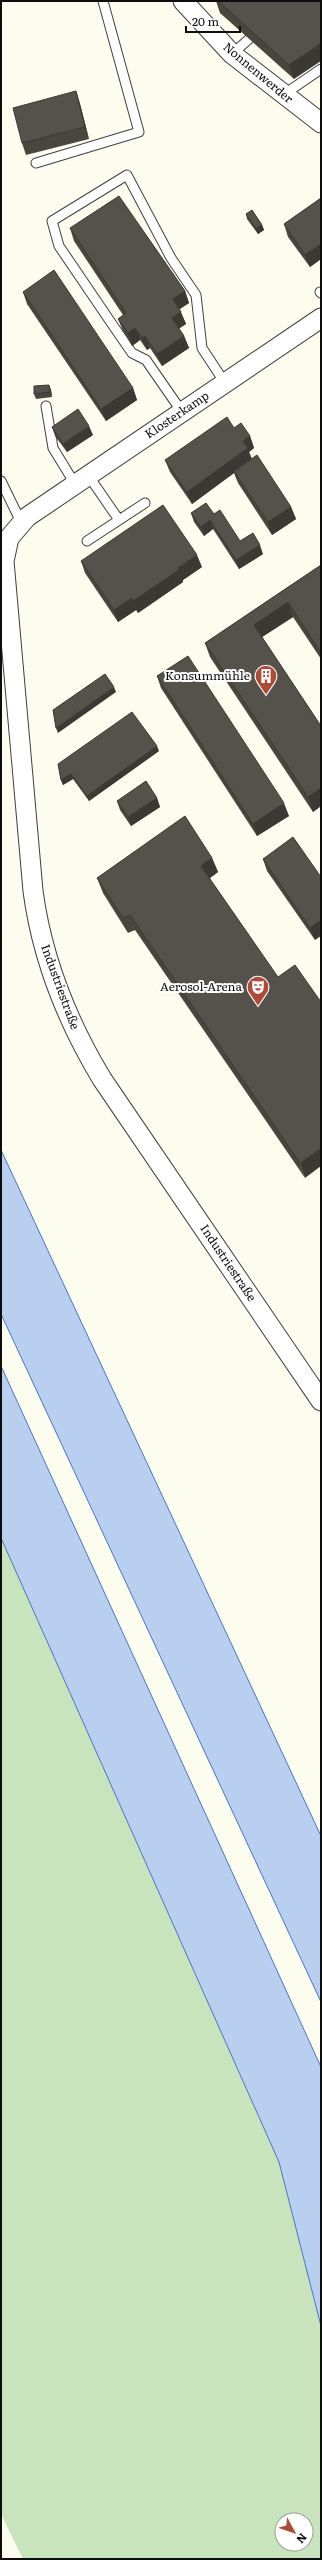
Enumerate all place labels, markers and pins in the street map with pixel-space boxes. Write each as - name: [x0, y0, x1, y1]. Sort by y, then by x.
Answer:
- building icon: Konsummühle: [253, 663, 279, 696]
- place label: Konsummühle: [165, 666, 250, 684]
- theatre icon: Aerosol-Arena: [245, 974, 271, 1007]
- place label: Aerosol-Arena: [160, 977, 243, 995]

